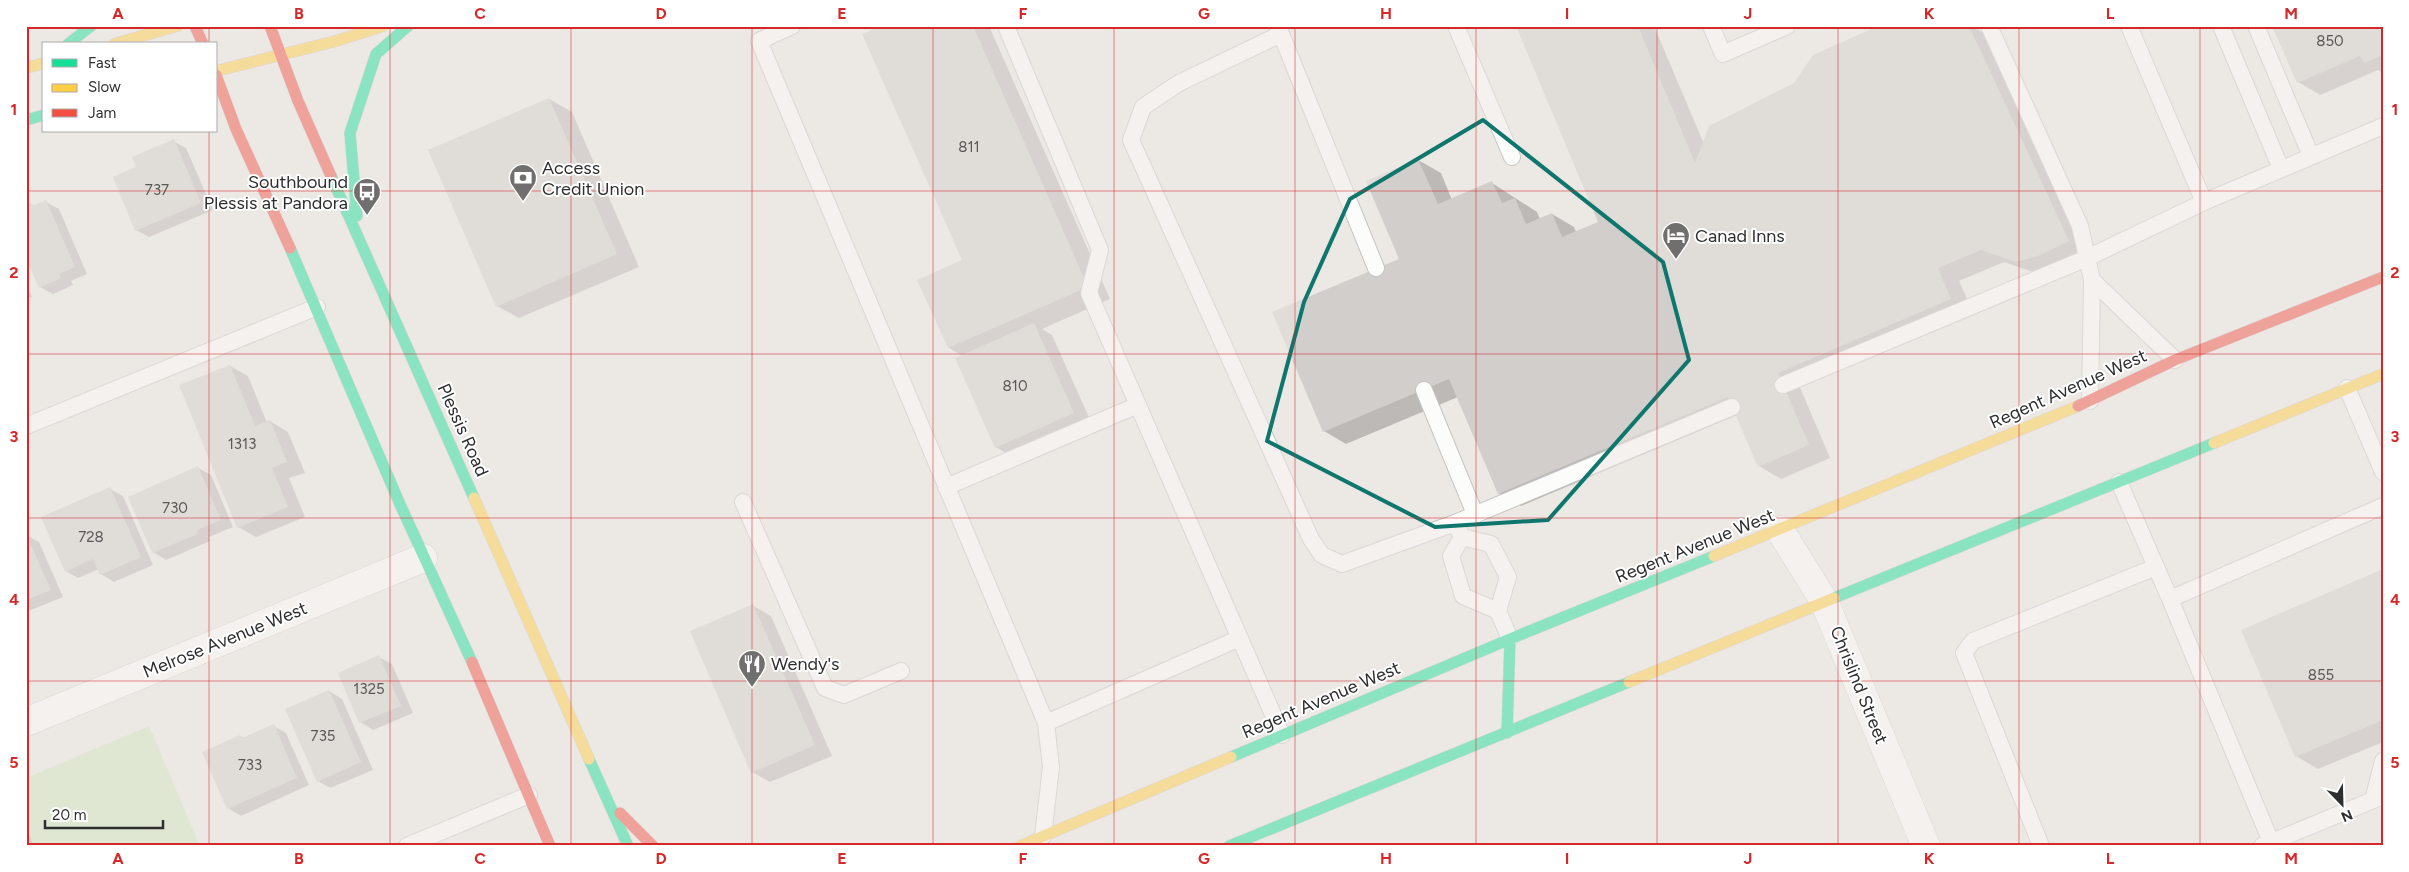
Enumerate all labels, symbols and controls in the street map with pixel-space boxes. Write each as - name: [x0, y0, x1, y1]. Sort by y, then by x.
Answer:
- text: A: [112, 4, 124, 23]
- text: B: [294, 4, 304, 23]
- text: C: [474, 4, 486, 23]
- text: D: [655, 4, 667, 23]
- text: E: [837, 4, 847, 23]
- text: F: [1019, 4, 1028, 23]
- text: G: [1198, 4, 1210, 23]
- text: H: [1380, 4, 1392, 23]
- text: I: [1565, 4, 1569, 23]
- text: J: [1744, 4, 1752, 23]
- text: K: [1924, 4, 1935, 23]
- text: L: [2106, 4, 2115, 23]
- text: M: [2284, 4, 2298, 23]
- house number: 850: [2316, 32, 2344, 50]
- legend: [42, 42, 218, 132]
- text: Fast: [88, 54, 117, 72]
- text: Slow: [88, 78, 121, 96]
- text: 1: [11, 100, 17, 119]
- text: 1: [2392, 100, 2398, 119]
- text: Jam: [88, 104, 116, 122]
- house number: 811: [958, 138, 980, 156]
- place label: Access Credit Union: [542, 157, 644, 200]
- bank icon: Access Credit Union: [508, 163, 538, 202]
- place label: Southbound Plessis at Pandora: [204, 171, 348, 214]
- bus stop icon: Southbound Plessis at Pandora: [352, 177, 382, 216]
- house number: 737: [145, 181, 169, 199]
- hotel icon: Canad Inns: [1661, 221, 1691, 260]
- place label: Canad Inns: [1695, 225, 1785, 247]
- text: 2: [9, 263, 19, 282]
- text: 2: [2390, 263, 2400, 282]
- street label: Regent Avenue West: [1986, 344, 2150, 434]
- house number: 810: [1002, 377, 1028, 395]
- street label: Plessis Road: [433, 380, 493, 480]
- text: 3: [10, 427, 19, 446]
- text: 3: [2391, 427, 2400, 446]
- house number: 1313: [228, 435, 256, 453]
- house number: 730: [162, 499, 188, 517]
- street label: Regent Avenue West: [1612, 504, 1778, 588]
- house number: 728: [78, 528, 104, 546]
- text: 4: [9, 590, 19, 609]
- text: 4: [2390, 590, 2400, 609]
- street label: Melrose Avenue West: [140, 597, 310, 683]
- street label: Chrislind Street: [1825, 623, 1893, 747]
- restaurant icon: Wendy's: [737, 649, 767, 688]
- place label: Wendy's: [771, 653, 839, 675]
- street label: Regent Avenue West: [1239, 657, 1404, 743]
- house number: 855: [2308, 666, 2334, 684]
- house number: 1325: [353, 680, 385, 698]
- house number: 735: [311, 727, 335, 745]
- text: 5: [9, 753, 19, 772]
- text: 5: [2390, 753, 2400, 772]
- house number: 733: [238, 756, 262, 774]
- north arrow: [2316, 780, 2366, 830]
- scale bar: [45, 797, 162, 829]
- text: 20 m: [52, 806, 86, 824]
- text: N: [2339, 806, 2355, 825]
- text: A: [112, 849, 124, 868]
- text: B: [294, 849, 304, 868]
- text: C: [474, 849, 486, 868]
- text: D: [655, 849, 667, 868]
- text: E: [837, 849, 847, 868]
- text: F: [1019, 849, 1028, 868]
- text: G: [1198, 849, 1210, 868]
- text: H: [1380, 849, 1392, 868]
- text: I: [1565, 849, 1569, 868]
- text: J: [1744, 849, 1752, 868]
- text: K: [1924, 849, 1935, 868]
- text: L: [2106, 849, 2115, 868]
- text: M: [2284, 849, 2298, 868]

